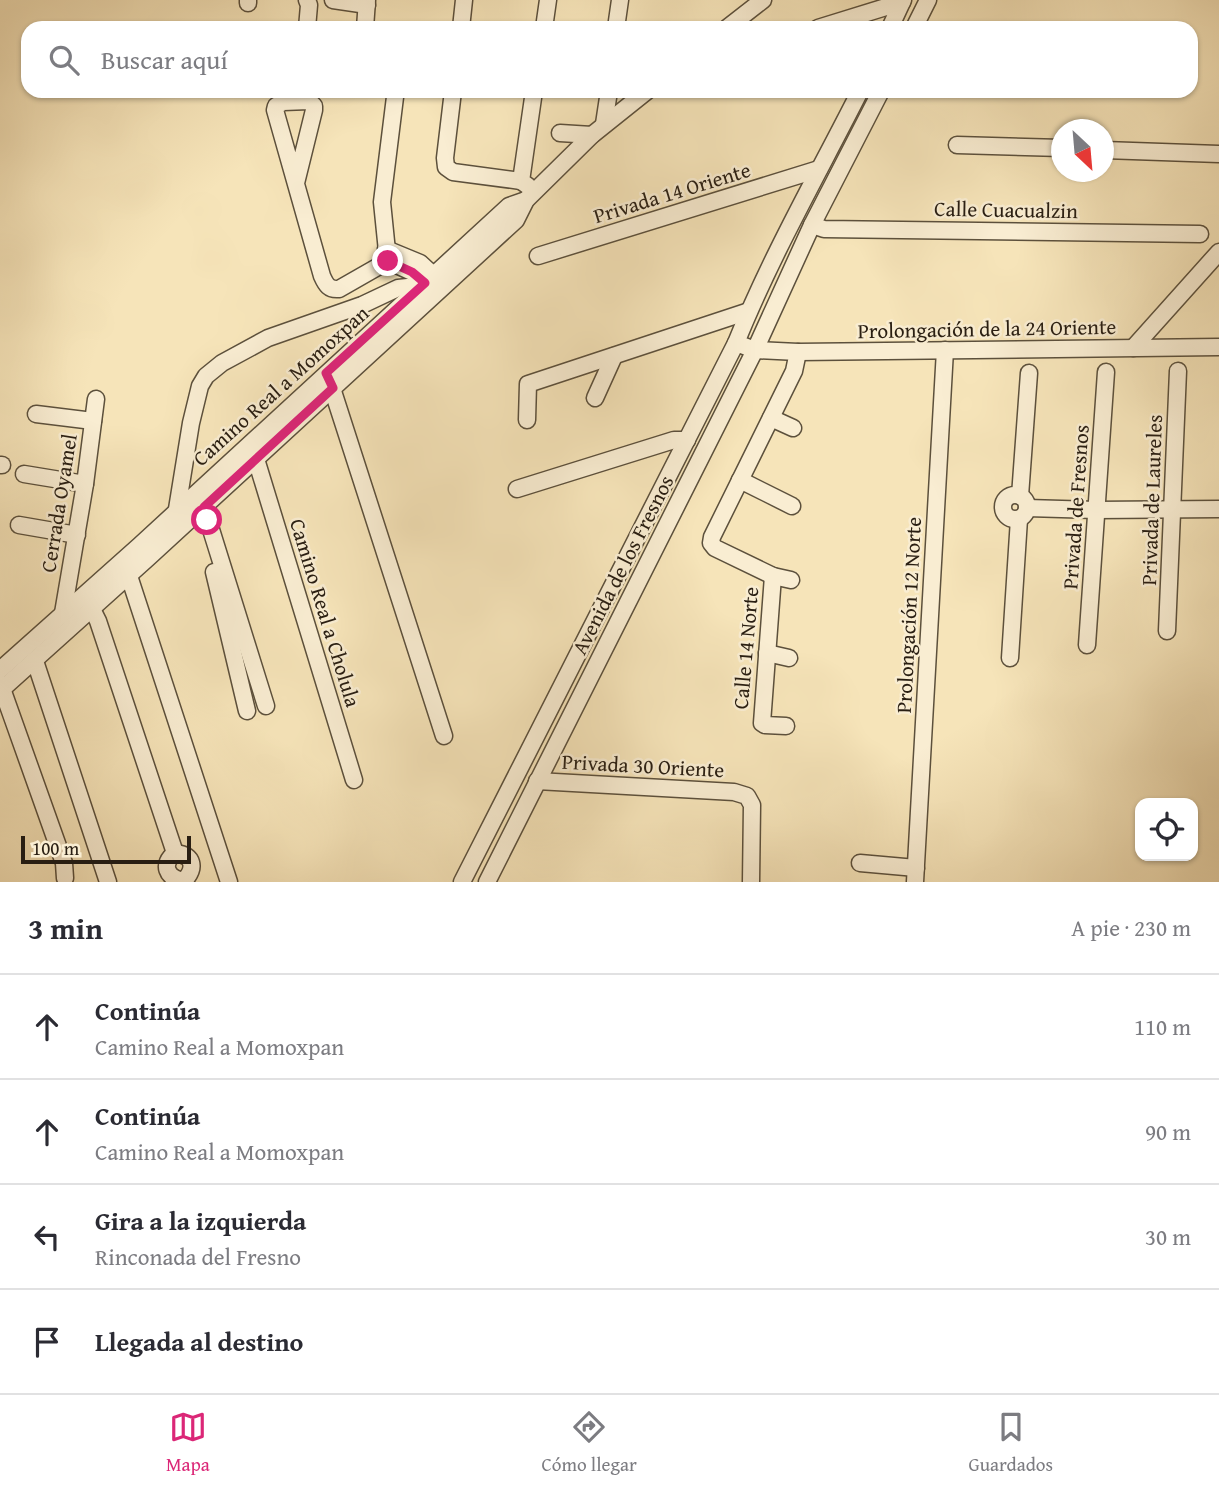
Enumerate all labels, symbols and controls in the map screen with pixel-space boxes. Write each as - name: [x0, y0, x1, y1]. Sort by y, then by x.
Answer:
- search box: [21, 21, 1198, 98]
- text: Buscar aquí: [101, 40, 228, 79]
- icon: search: [45, 41, 83, 79]
- north arrow: [1051, 119, 1114, 182]
- street label: Privada 14 Oriente: [590, 154, 754, 231]
- street label: Calle Cuacualzin: [934, 193, 1078, 226]
- route end: [372, 245, 403, 276]
- street label: Camino Real a Momoxpan: [186, 298, 376, 473]
- street label: Prolongación de la 24 Oriente: [857, 311, 1117, 346]
- street label: Privada de Laureles: [1133, 414, 1170, 586]
- street label: Privada de Fresnos: [1054, 424, 1097, 590]
- street label: Cerrada Oyamel: [32, 431, 85, 574]
- street label: Avenida de los Fresnos: [564, 470, 681, 660]
- route start: [191, 504, 222, 535]
- street label: Camino Real a Cholula: [282, 515, 369, 711]
- street label: Prolongación 12 Norte: [888, 516, 929, 714]
- street label: Calle 14 Norte: [725, 585, 766, 710]
- street label: Privada 30 Oriente: [561, 746, 725, 785]
- map controls: [1135, 798, 1198, 861]
- button: locate: [1135, 798, 1198, 861]
- scale bar: [21, 833, 191, 865]
- text: 100 m: [32, 834, 79, 862]
- text: 3 min: [28, 906, 103, 950]
- text: A pie · 230 m: [1071, 911, 1191, 944]
- text: Continúa: [95, 991, 200, 1030]
- icon: ahead: [28, 1008, 66, 1046]
- text: 110 m: [1134, 1010, 1191, 1043]
- text: Camino Real a Momoxpan: [95, 1030, 344, 1063]
- text: Continúa: [95, 1096, 200, 1135]
- icon: ahead: [28, 1113, 66, 1151]
- text: 90 m: [1145, 1115, 1191, 1148]
- text: Camino Real a Momoxpan: [95, 1135, 344, 1168]
- text: Gira a la izquierda: [95, 1201, 306, 1240]
- icon: left: [28, 1218, 66, 1256]
- text: 30 m: [1145, 1220, 1191, 1253]
- text: Rinconada del Fresno: [95, 1240, 301, 1273]
- text: Llegada al destino: [95, 1322, 303, 1361]
- icon: arrive: [28, 1323, 66, 1361]
- tab: Mapa: [166, 1408, 210, 1478]
- tab: Cómo llegar: [541, 1408, 637, 1478]
- tab: Guardados: [968, 1408, 1053, 1478]

